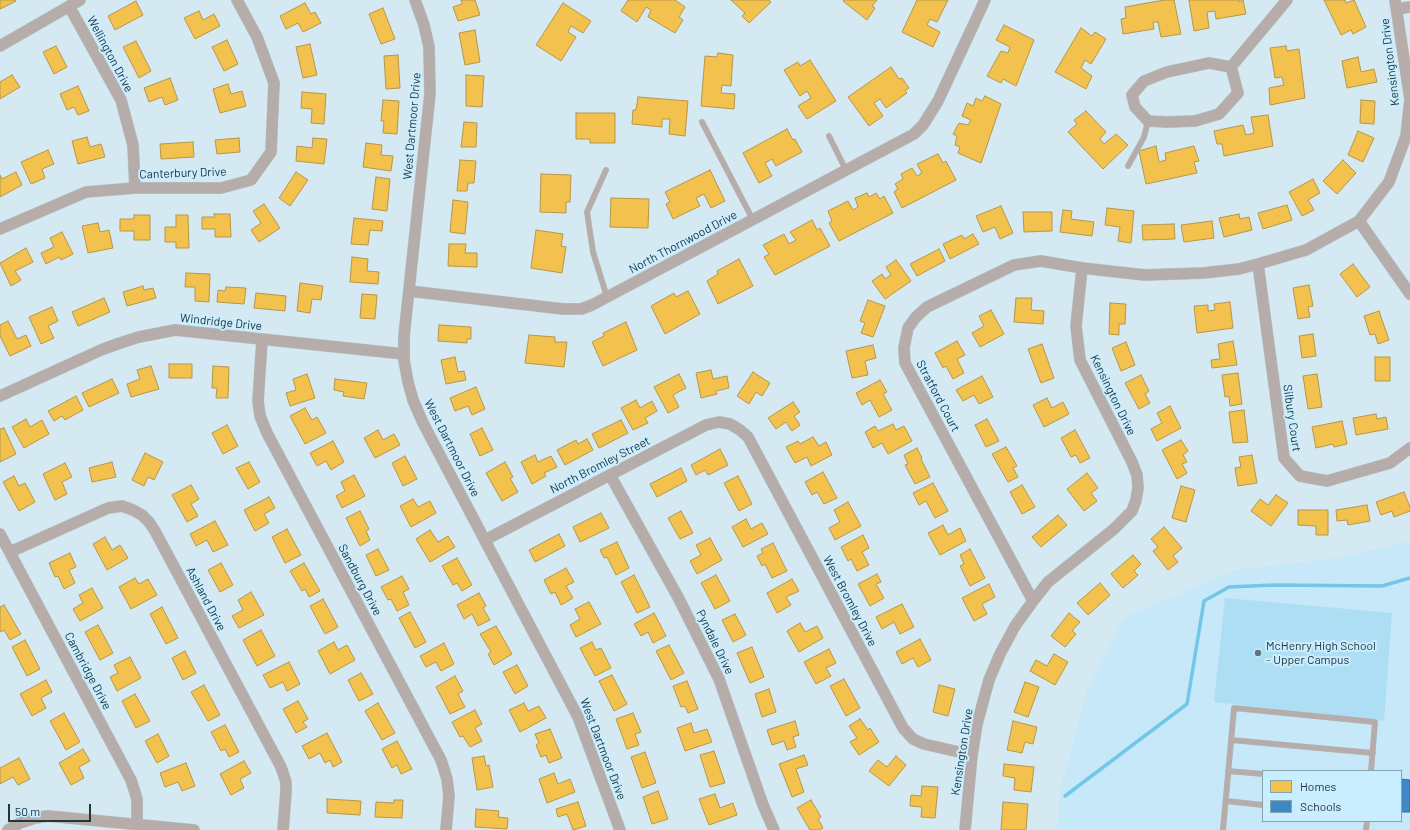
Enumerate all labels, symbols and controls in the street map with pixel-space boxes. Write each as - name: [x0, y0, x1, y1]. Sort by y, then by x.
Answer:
- street label: Wellington Drive: [84, 13, 136, 95]
- street label: Kensington Drive: [1377, 17, 1403, 107]
- street label: West Dartmoor Drive: [400, 72, 424, 180]
- street label: Canterbury Drive: [139, 164, 227, 182]
- street label: North Thornwood Drive: [627, 207, 739, 277]
- street label: Windridge Drive: [179, 311, 263, 333]
- street label: Kensington Drive: [1087, 352, 1139, 438]
- street label: Stratford Court: [913, 358, 963, 434]
- street label: Silbury Court: [1280, 384, 1304, 452]
- street label: West Dartmoor Drive: [421, 397, 483, 499]
- street label: North Bromley Street: [548, 434, 652, 496]
- street label: Sandburg Drive: [335, 542, 385, 618]
- street label: West Bromley Drive: [820, 553, 880, 649]
- street label: Ashland Drive: [183, 565, 229, 633]
- street label: Pyndale Drive: [693, 607, 737, 677]
- street label: Cambridge Drive: [62, 630, 114, 712]
- place label: McHenry High School - Upper Campus: [1266, 639, 1376, 667]
- marker: McHenry High School - Upper Campus: [1253, 648, 1263, 658]
- street label: West Dartmoor Drive: [577, 696, 629, 802]
- street label: Kensington Drive: [948, 707, 976, 797]
- legend: [1262, 770, 1402, 822]
- text: Homes: [1300, 779, 1336, 793]
- scale bar: [10, 796, 93, 822]
- text: Schools: [1300, 799, 1341, 813]
- text: 50 m: [15, 804, 40, 818]

